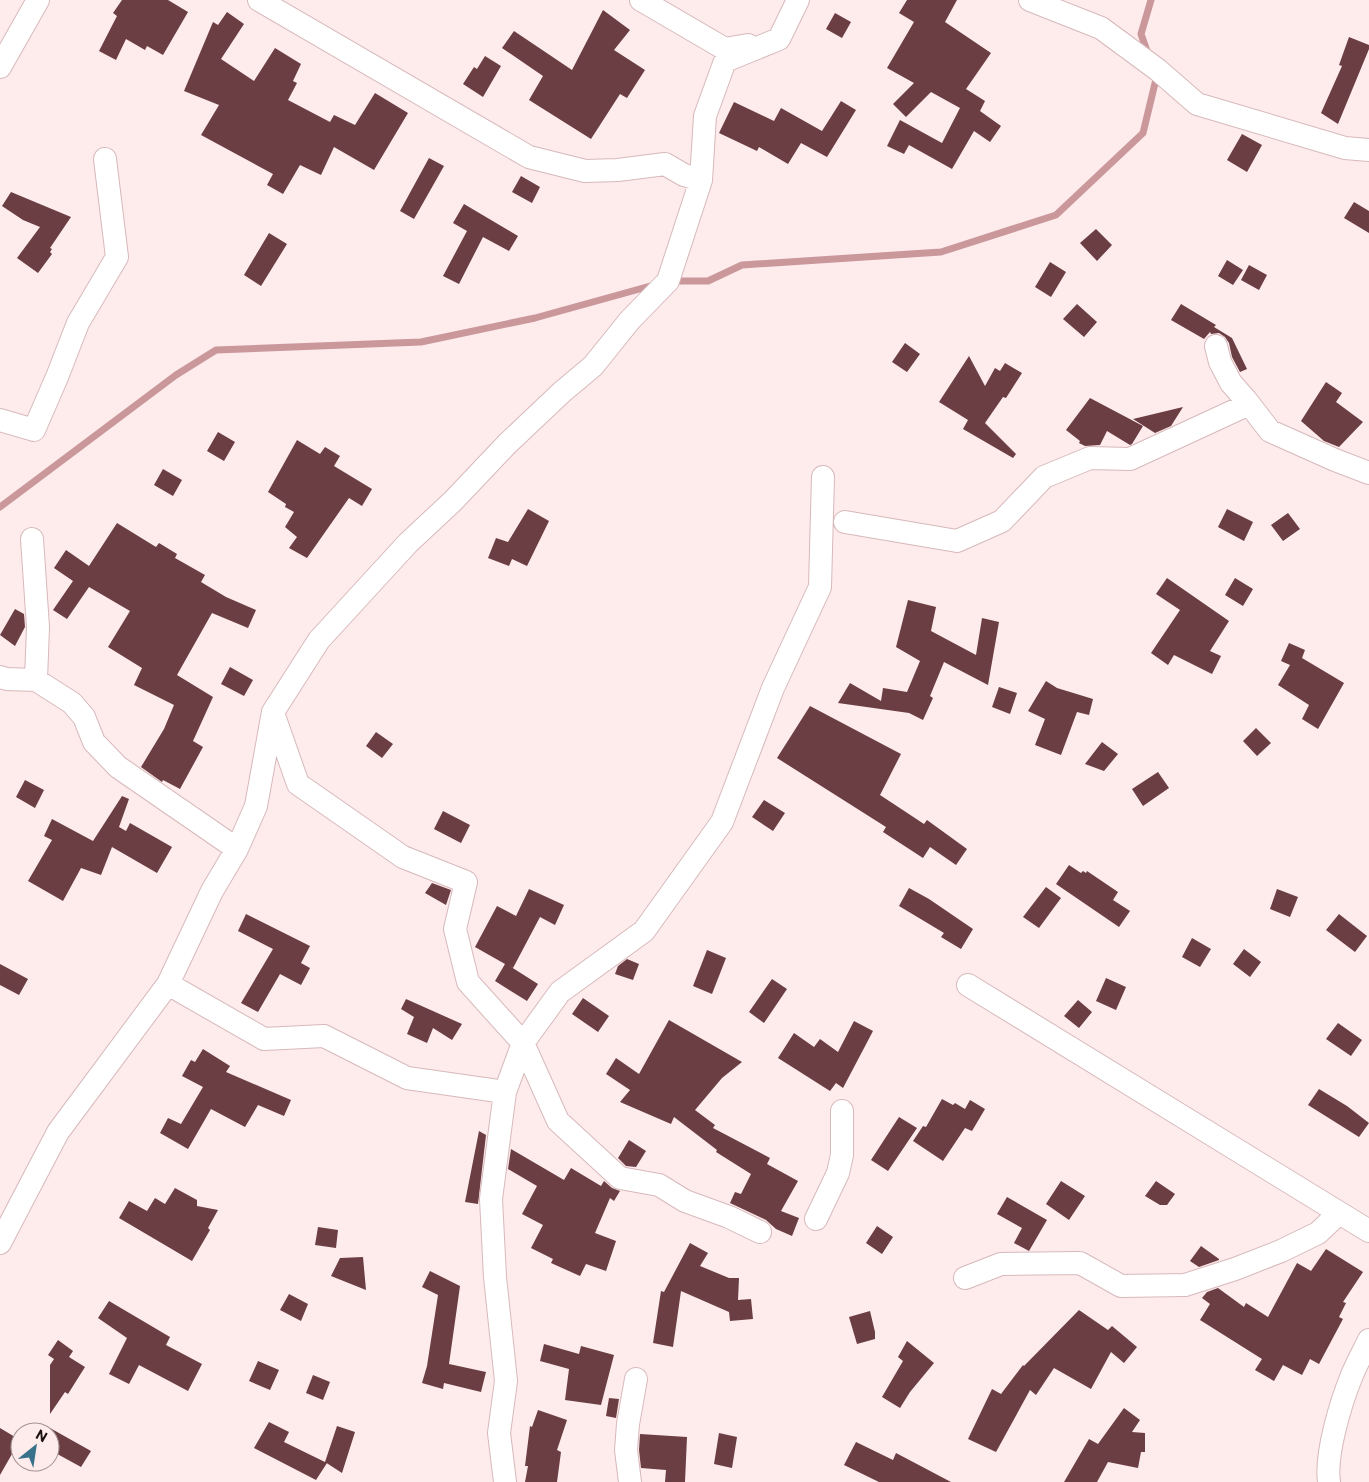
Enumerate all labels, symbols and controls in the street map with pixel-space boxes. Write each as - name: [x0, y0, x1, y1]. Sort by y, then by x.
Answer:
- north arrow: [10, 1422, 60, 1472]
- text: N: [33, 1425, 51, 1445]

